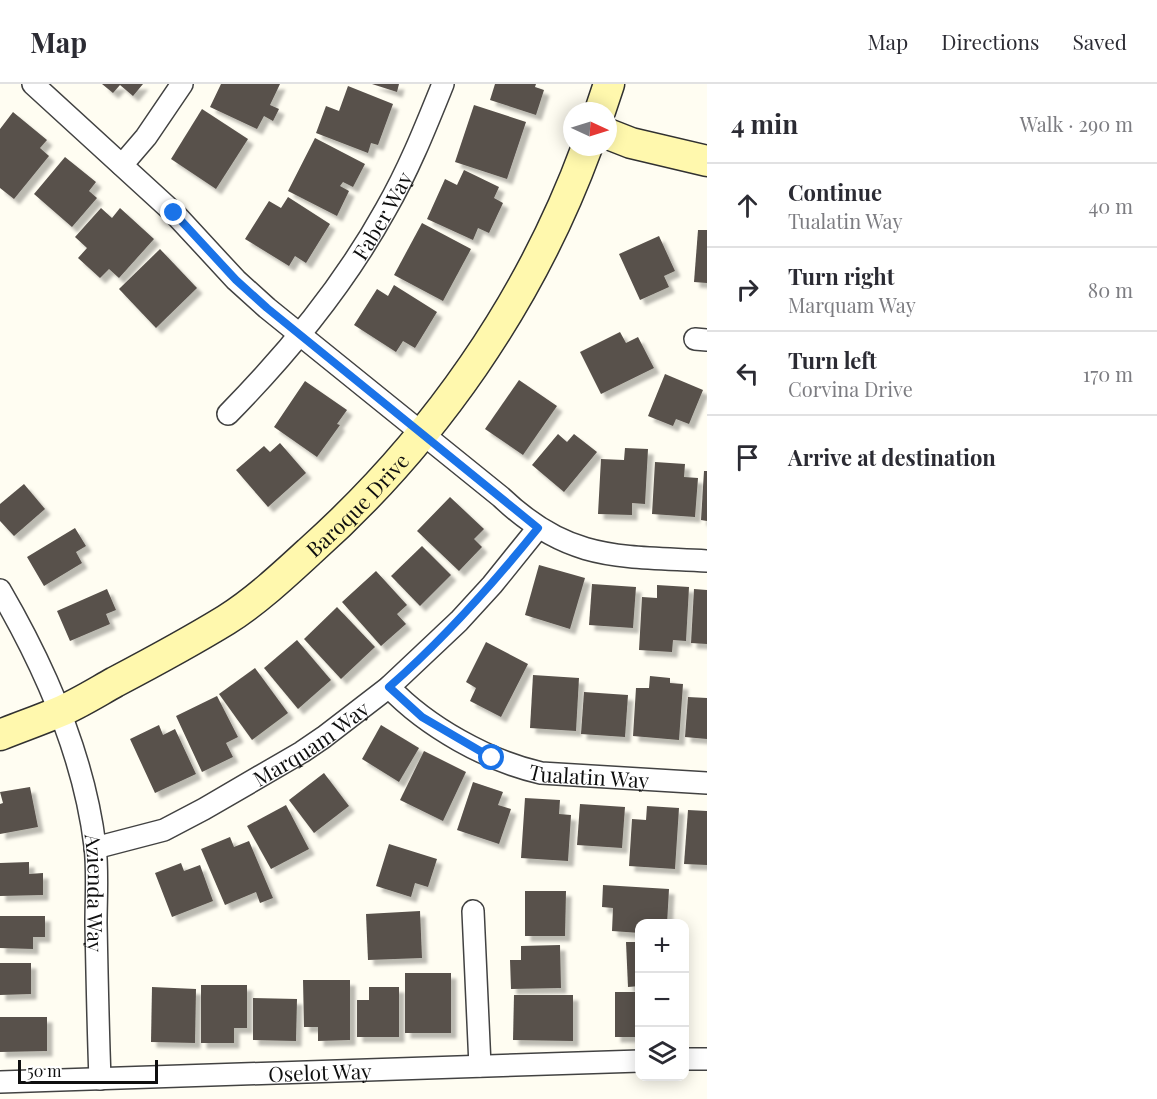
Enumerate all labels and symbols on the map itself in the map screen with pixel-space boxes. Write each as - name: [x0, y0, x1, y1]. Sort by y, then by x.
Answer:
- north arrow: [563, 102, 617, 156]
- street label: Faber Way: [345, 166, 418, 265]
- route end: [160, 199, 186, 225]
- street label: Baroque Drive: [299, 446, 414, 562]
- street label: Marquam Way: [247, 694, 375, 792]
- route start: [478, 744, 504, 770]
- street label: Tualatin Way: [526, 757, 650, 794]
- street label: Azienda Way: [79, 831, 111, 953]
- street label: Oselot Way: [268, 1056, 372, 1087]
- scale bar: [18, 1057, 158, 1084]

